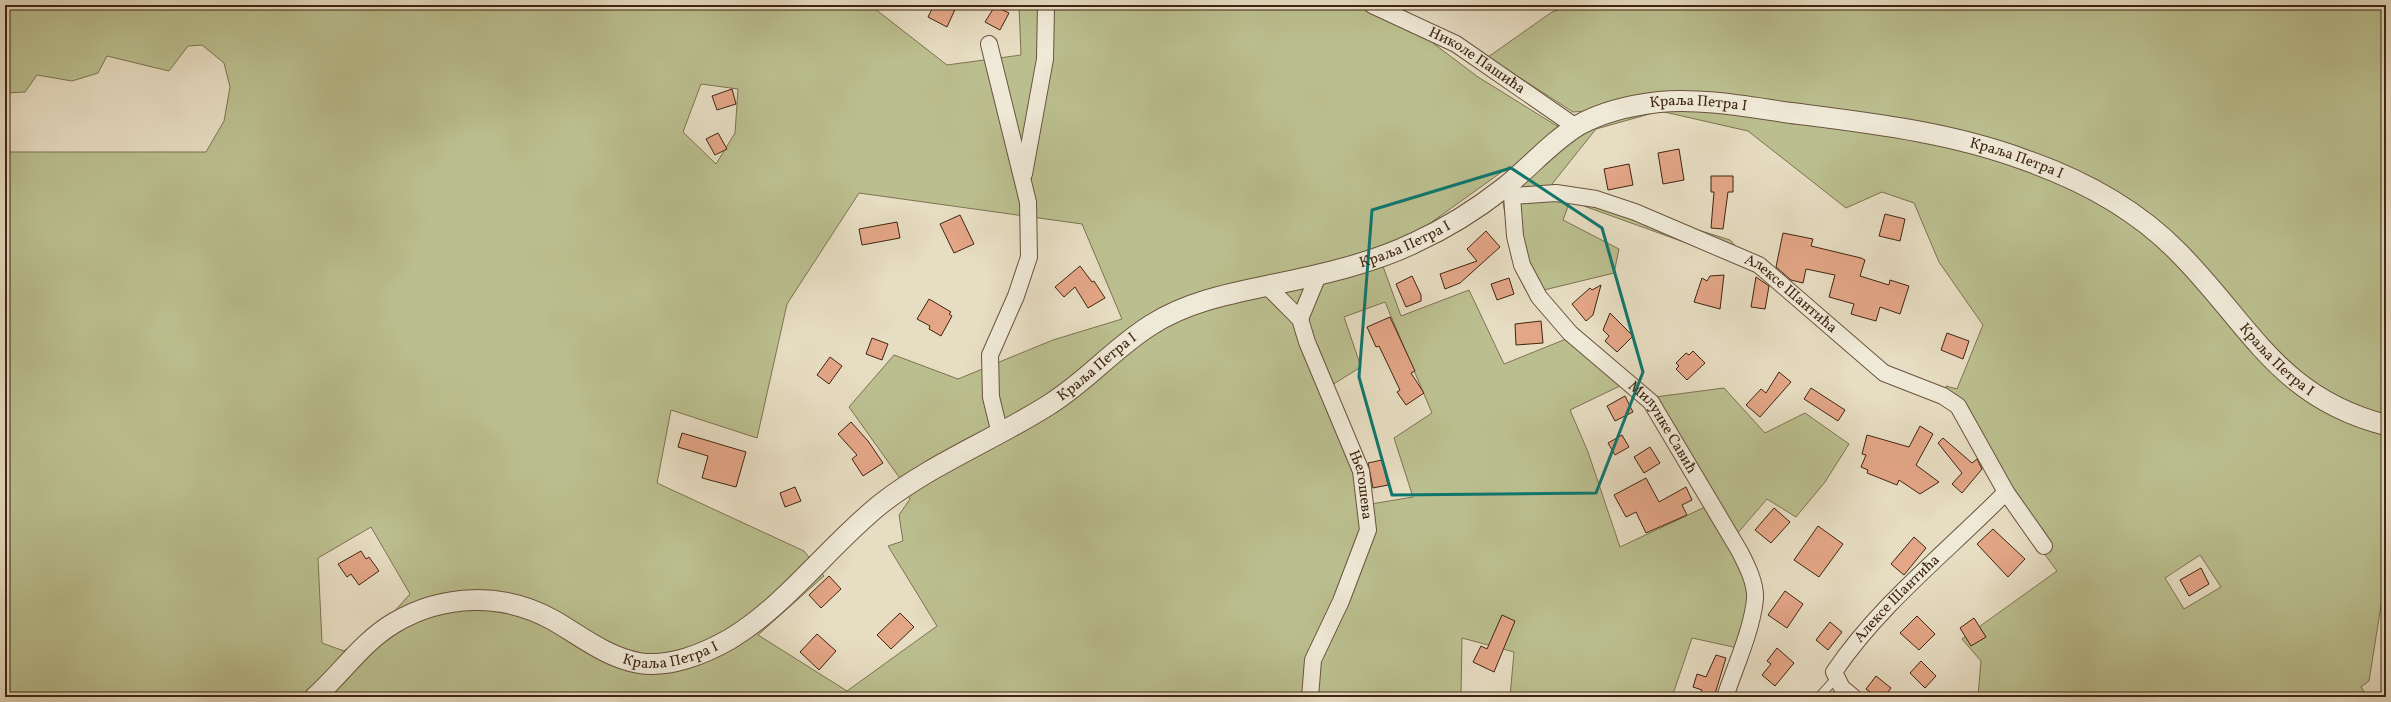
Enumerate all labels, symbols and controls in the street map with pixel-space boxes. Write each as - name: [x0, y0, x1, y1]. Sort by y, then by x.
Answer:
- street label: Николе Пашића: [1425, 22, 1529, 99]
- street label: Краља Петра I: [1648, 90, 1748, 117]
- street label: Краља Петра I: [1967, 133, 2067, 184]
- street label: Краља Петра I: [1357, 216, 1455, 274]
- street label: Алексе Шантића: [1741, 249, 1842, 338]
- street label: Краља Петра I: [2234, 319, 2318, 402]
- street label: Краља Петра I: [1053, 328, 1141, 407]
- street label: Милунке Савић: [1623, 376, 1702, 478]
- street label: Његошева: [1343, 447, 1377, 521]
- street label: Алексе Шантића: [1849, 550, 1945, 647]
- street label: Краља Петра I: [620, 636, 722, 675]

